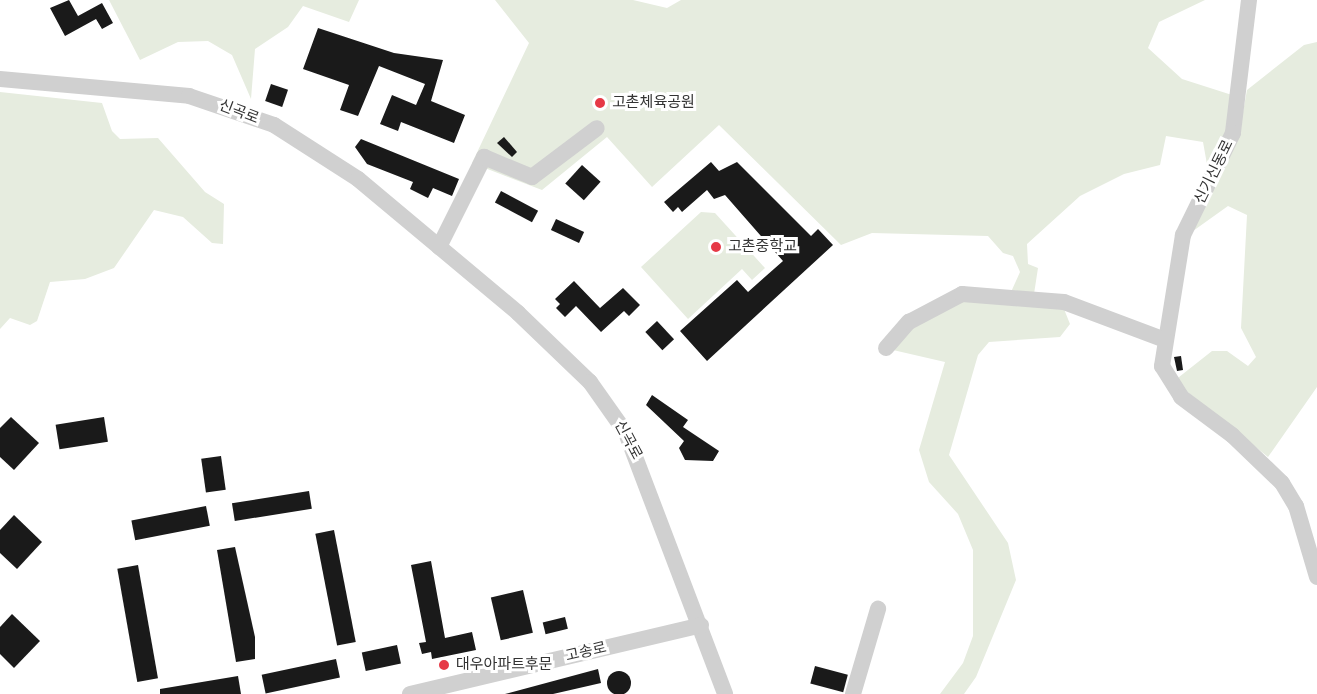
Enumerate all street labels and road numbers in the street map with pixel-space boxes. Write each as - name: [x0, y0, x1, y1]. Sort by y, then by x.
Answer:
- street label: 신곡로: [216, 96, 262, 128]
- street label: 신기신동로: [1191, 137, 1237, 207]
- street label: 신곡로: [610, 417, 646, 463]
- street label: 고송로: [564, 639, 608, 665]

